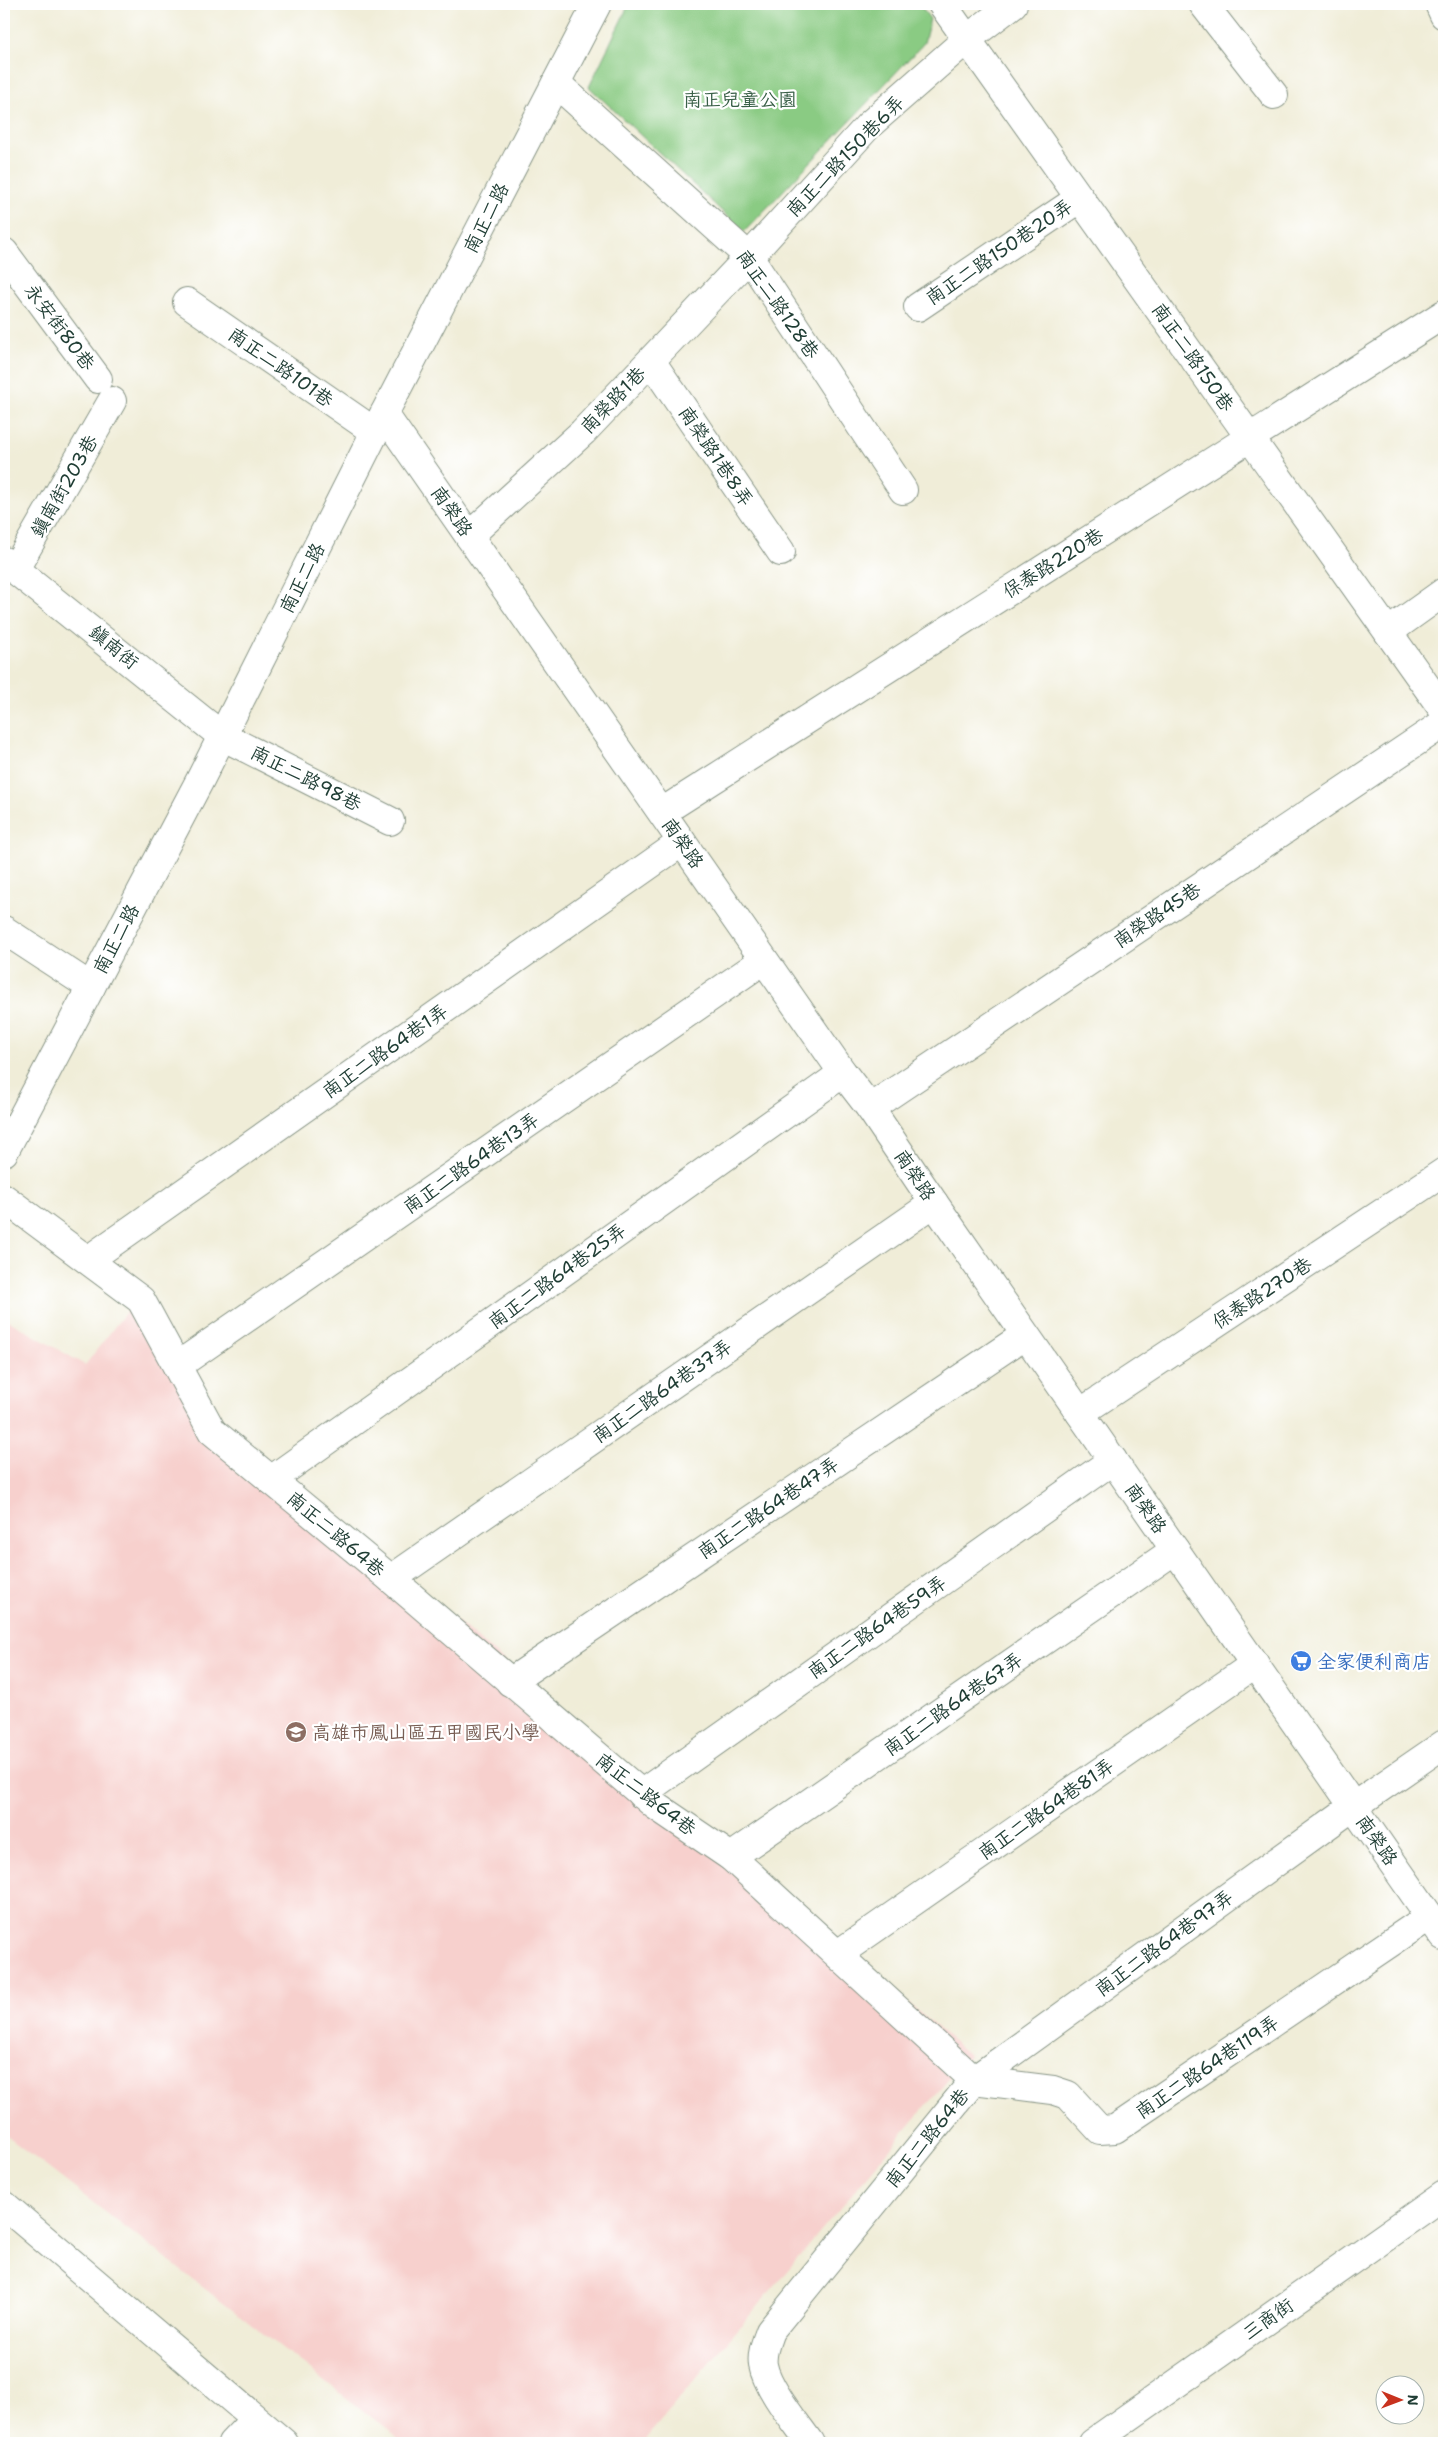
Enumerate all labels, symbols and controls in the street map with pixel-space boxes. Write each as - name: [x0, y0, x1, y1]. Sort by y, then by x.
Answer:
- park label: 南正兒童公園: [683, 87, 797, 112]
- street label: 南正二路150巷6弄: [781, 90, 909, 222]
- street label: 南正二路: [458, 178, 514, 258]
- street label: 南正二路150巷20弄: [921, 193, 1077, 311]
- street label: 南正二路128巷: [731, 244, 825, 364]
- street label: 永安街80巷: [19, 279, 101, 375]
- street label: 南正二路150巷: [1146, 298, 1240, 416]
- street label: 南正二路101巷: [223, 321, 339, 413]
- street label: 南榮路1巷: [575, 361, 651, 439]
- street label: 南榮路1巷8弄: [673, 401, 759, 511]
- street label: 鎮南街203巷: [25, 430, 103, 542]
- street label: 南榮路: [425, 480, 479, 542]
- street label: 保泰路220巷: [998, 522, 1108, 604]
- street label: 南正二路: [274, 538, 330, 618]
- street label: 鎮南街: [84, 619, 144, 675]
- street label: 南正二路98巷: [246, 739, 366, 817]
- street label: 南榮路: [656, 812, 710, 874]
- street label: 南榮路45巷: [1108, 877, 1206, 953]
- street label: 南正二路: [87, 900, 145, 978]
- street label: 南正二路64巷1弄: [317, 998, 453, 1104]
- street label: 南正二路64巷13弄: [398, 1107, 544, 1219]
- street label: 南榮路: [889, 1144, 941, 1206]
- street label: 南正二路64巷25弄: [483, 1218, 631, 1334]
- street label: 保泰路270巷: [1207, 1251, 1317, 1335]
- street label: 南正二路64巷37弄: [587, 1333, 737, 1449]
- street label: 南正二路64巷47弄: [693, 1451, 843, 1565]
- street label: 南榮路: [1119, 1477, 1173, 1539]
- street label: 南正二路64巷: [282, 1486, 390, 1582]
- street label: 南正二路64巷59弄: [803, 1570, 951, 1684]
- street label: 南正二路64巷67弄: [879, 1647, 1027, 1761]
- supermarket icon: 全家便利商店: [1289, 1649, 1313, 1673]
- place label: 全家便利商店: [1317, 1649, 1431, 1674]
- school or university icon: 高雄市鳳山區五甲國民小學: [284, 1720, 308, 1744]
- place label: 高雄市鳳山區五甲國民小學: [312, 1720, 540, 1745]
- street label: 南正二路64巷: [591, 1747, 701, 1841]
- street label: 南正二路64巷81弄: [973, 1753, 1119, 1865]
- street label: 南榮路: [1350, 1809, 1404, 1871]
- street label: 南正二路64巷97弄: [1090, 1884, 1238, 2002]
- street label: 南正二路64巷119弄: [1130, 2010, 1284, 2124]
- street label: 南正二路64巷: [879, 2083, 975, 2193]
- street label: 三商街: [1237, 2292, 1299, 2346]
- north arrow: [1376, 2374, 1426, 2424]
- text: N: [1404, 2395, 1422, 2406]

